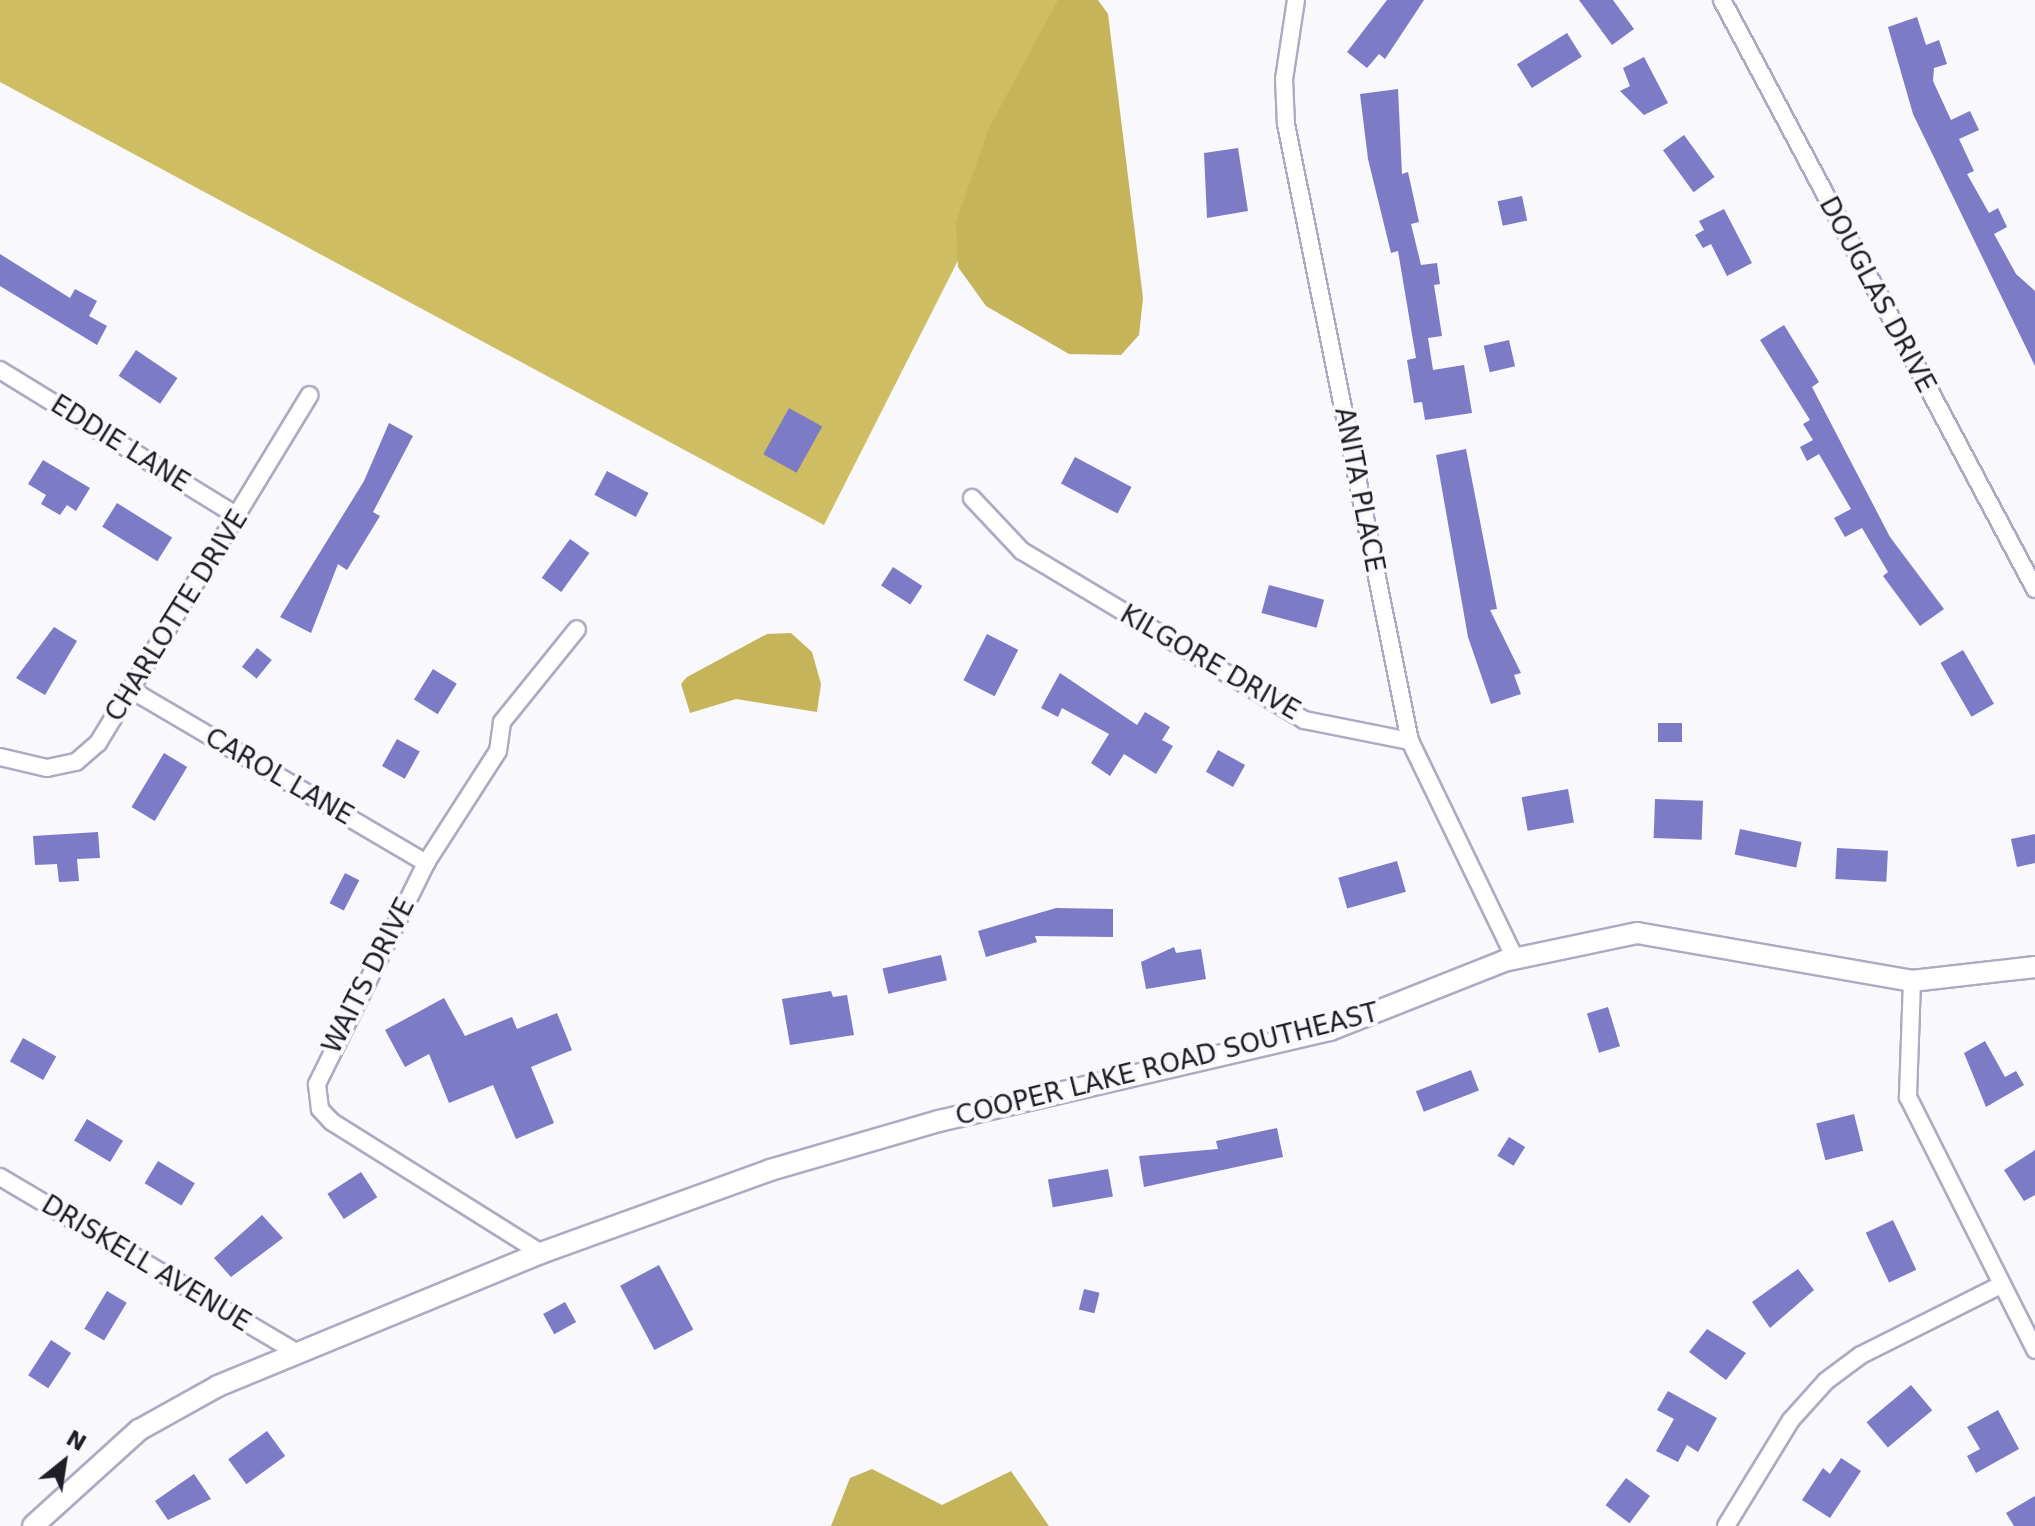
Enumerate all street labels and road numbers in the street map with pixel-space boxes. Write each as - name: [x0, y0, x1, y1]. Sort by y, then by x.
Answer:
- street label: DOUGLAS DRIVE: [1812, 192, 1942, 398]
- street label: EDDIE LANE: [45, 389, 195, 499]
- street label: ANITA PLACE: [1328, 405, 1390, 575]
- street label: CHARLOTTE DRIVE: [99, 504, 255, 728]
- street label: KILGORE DRIVE: [1114, 599, 1306, 727]
- street label: CAROL LANE: [199, 722, 359, 832]
- street label: WAITS DRIVE: [316, 893, 422, 1059]
- street label: COOPER LAKE ROAD SOUTHEAST: [953, 997, 1381, 1133]
- street label: DRISKELL AVENUE: [36, 1189, 256, 1339]

